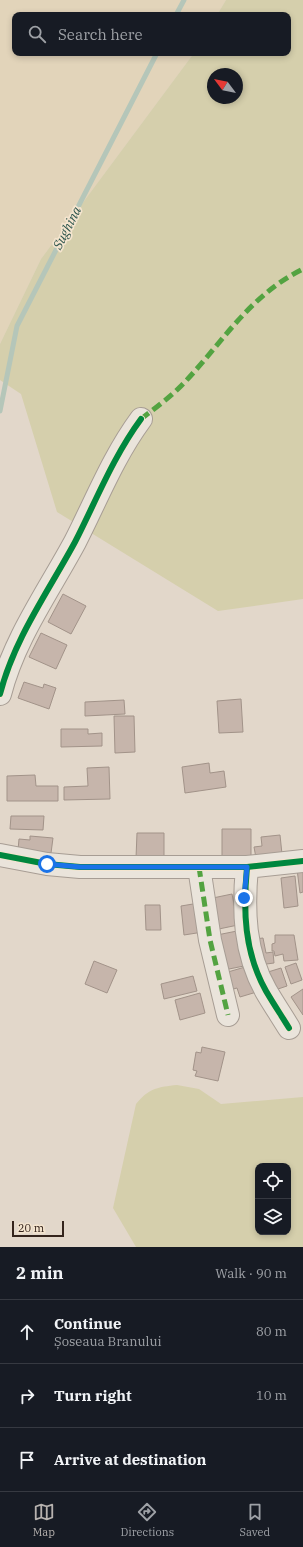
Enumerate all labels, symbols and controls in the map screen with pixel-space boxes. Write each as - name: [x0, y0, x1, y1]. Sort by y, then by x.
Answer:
- search box: [12, 12, 291, 56]
- icon: search: [26, 23, 48, 45]
- text: Search here: [58, 25, 143, 44]
- north arrow: [207, 68, 243, 104]
- water label: Sughina: [49, 204, 85, 253]
- route start: [38, 855, 56, 873]
- route end: [235, 889, 253, 907]
- map controls: [255, 1163, 291, 1235]
- button: locate: [255, 1163, 291, 1199]
- button: layers: [255, 1199, 291, 1235]
- scale bar: [12, 1219, 64, 1238]
- text: 20 m: [18, 1221, 44, 1235]
- text: 2 min: [16, 1262, 64, 1284]
- text: Walk · 90 m: [215, 1265, 287, 1282]
- text: Continue: [54, 1314, 121, 1333]
- icon: ahead: [16, 1321, 38, 1343]
- text: 80 m: [256, 1323, 287, 1340]
- text: Șoseaua Branului: [54, 1333, 162, 1350]
- icon: right: [16, 1385, 38, 1407]
- text: Turn right: [54, 1386, 132, 1405]
- text: 10 m: [256, 1387, 287, 1404]
- icon: arrive: [16, 1449, 38, 1471]
- text: Arrive at destination: [54, 1450, 206, 1469]
- tab: Map: [33, 1501, 55, 1539]
- tab: Directions: [120, 1501, 174, 1539]
- tab: Saved: [239, 1501, 270, 1539]

